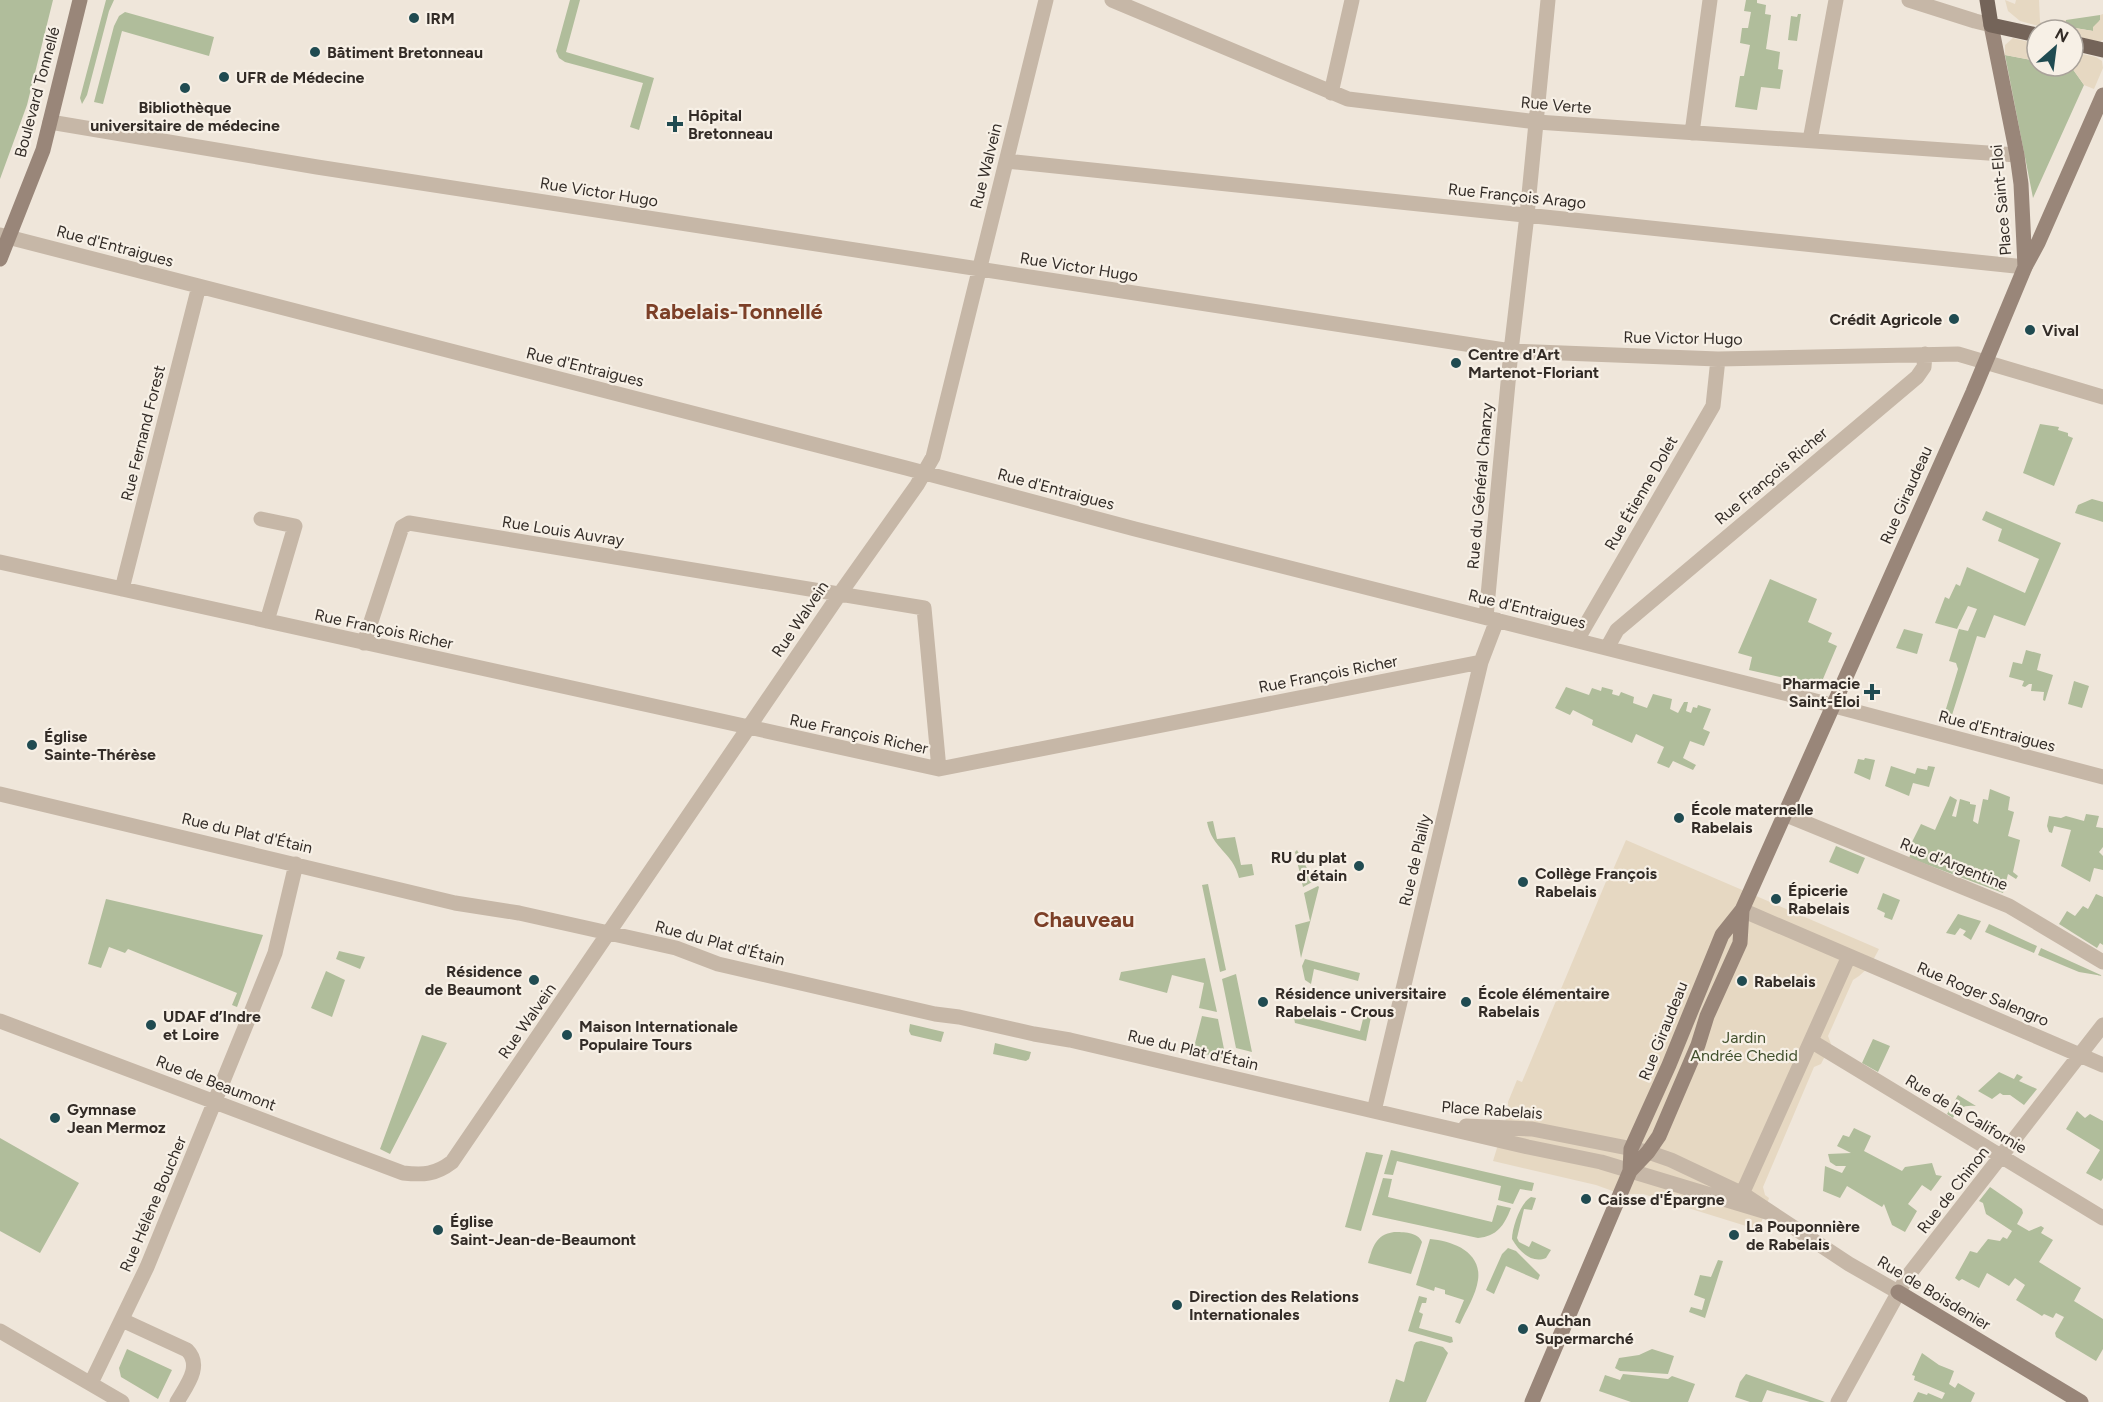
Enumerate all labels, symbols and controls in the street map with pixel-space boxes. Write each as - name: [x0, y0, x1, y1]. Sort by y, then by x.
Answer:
- place label: IRM: [426, 9, 455, 28]
- marker: IRM: [407, 11, 421, 25]
- north arrow: [2025, 18, 2085, 78]
- street label: Boulevard Tonnellé: [10, 24, 64, 159]
- text: N: [2052, 24, 2072, 46]
- place label: Bâtiment Bretonneau: [327, 43, 483, 62]
- marker: Bâtiment Bretonneau: [308, 45, 322, 59]
- place label: UFR de Médecine: [236, 68, 364, 87]
- marker: UFR de Médecine: [217, 70, 231, 84]
- marker: Bibliothèque universitaire de médecine: [178, 81, 192, 95]
- street label: Rue Verte: [1520, 92, 1592, 118]
- place label: Bibliothèque universitaire de médecine: [90, 98, 280, 135]
- place label: Hôpital Bretonneau: [688, 106, 773, 143]
- marker: Hôpital Bretonneau: [666, 115, 684, 133]
- street label: Rue Walvein: [966, 121, 1006, 211]
- street label: Place Saint-Eloi: [1987, 144, 2015, 256]
- street label: Rue Victor Hugo: [539, 173, 659, 211]
- street label: Rue François Arago: [1447, 179, 1587, 213]
- street label: Rue d'Entraigues: [54, 221, 176, 271]
- street label: Rue Victor Hugo: [1019, 248, 1139, 286]
- district label: Rabelais-Tonnellé: [645, 298, 823, 325]
- place label: Crédit Agricole: [1830, 310, 1942, 329]
- marker: Crédit Agricole: [1947, 312, 1961, 326]
- place label: Vival: [2042, 321, 2079, 340]
- marker: Vival: [2023, 323, 2037, 337]
- street label: Rue Victor Hugo: [1623, 327, 1743, 349]
- street label: Rue d'Entraigues: [524, 343, 646, 391]
- place label: Centre d'Art Martenot-Floriant: [1468, 345, 1599, 382]
- marker: Centre d'Art Martenot-Floriant: [1449, 356, 1463, 370]
- street label: Rue Fernand Forest: [117, 363, 169, 503]
- street label: Rue du Général Chanzy: [1463, 401, 1497, 570]
- street label: Rue François Richer: [1711, 423, 1832, 529]
- street label: Rue Étienne Dolet: [1601, 432, 1681, 554]
- street label: Rue Giraudeau: [1876, 443, 1936, 547]
- street label: Rue d'Entraigues: [995, 464, 1117, 514]
- street label: Rue Louis Auvray: [501, 512, 626, 550]
- street label: Rue Walvein: [768, 577, 832, 661]
- street label: Rue d'Entraigues: [1466, 585, 1588, 633]
- street label: Rue François Richer: [313, 605, 456, 653]
- street label: Rue François Richer: [1257, 651, 1400, 697]
- place label: Pharmacie Saint-Éloi: [1782, 674, 1860, 711]
- marker: Pharmacie Saint-Éloi: [1865, 685, 1879, 699]
- street label: Rue d'Entraigues: [1936, 706, 2058, 756]
- street label: Rue François Richer: [788, 710, 931, 758]
- place label: Église Sainte-Thérèse: [44, 727, 156, 764]
- marker: Église Sainte-Thérèse: [25, 738, 39, 752]
- place label: École maternelle Rabelais: [1691, 800, 1814, 837]
- street label: Rue du Plat d'Étain: [180, 809, 314, 857]
- marker: École maternelle Rabelais: [1672, 811, 1686, 825]
- street label: Rue de Plailly: [1395, 812, 1435, 908]
- street label: Rue d'Argentine: [1897, 834, 2011, 894]
- place label: RU du plat d'étain: [1271, 848, 1347, 885]
- marker: RU du plat d'étain: [1352, 859, 1366, 873]
- place label: Collège François Rabelais: [1535, 864, 1658, 901]
- marker: Collège François Rabelais: [1516, 875, 1530, 889]
- place label: Épicerie Rabelais: [1788, 881, 1850, 918]
- marker: Épicerie Rabelais: [1769, 892, 1783, 906]
- district label: Chauveau: [1033, 906, 1135, 933]
- street label: Rue du Plat d'Étain: [653, 917, 787, 969]
- street label: Rue Roger Salengro: [1914, 958, 2052, 1030]
- place label: Résidence de Beaumont: [425, 962, 522, 999]
- place label: Rabelais: [1754, 972, 1816, 991]
- marker: Résidence de Beaumont: [527, 973, 541, 987]
- marker: Rabelais: [1735, 974, 1749, 988]
- street label: Rue Giraudeau: [1634, 979, 1692, 1083]
- street label: Rue Walvein: [494, 980, 560, 1062]
- place label: Résidence universitaire Rabelais - Crous: [1275, 984, 1446, 1021]
- place label: École élémentaire Rabelais: [1478, 984, 1610, 1021]
- marker: Résidence universitaire Rabelais - Crous: [1256, 995, 1270, 1009]
- marker: École élémentaire Rabelais: [1459, 995, 1473, 1009]
- place label: UDAF d’Indre et Loire: [163, 1007, 261, 1044]
- place label: Maison Internationale Populaire Tours: [579, 1017, 738, 1054]
- marker: UDAF d’Indre et Loire: [144, 1018, 158, 1032]
- street label: Rue du Plat d'Étain: [1126, 1026, 1260, 1074]
- marker: Maison Internationale Populaire Tours: [560, 1028, 574, 1042]
- park label: Jardin Andrée Chedid: [1690, 1028, 1798, 1065]
- street label: Rue de Beaumont: [153, 1051, 279, 1115]
- street label: Rue de la Californie: [1902, 1070, 2030, 1158]
- street label: Place Rabelais: [1441, 1097, 1543, 1123]
- place label: Gymnase Jean Mermoz: [67, 1100, 166, 1137]
- marker: Gymnase Jean Mermoz: [48, 1111, 62, 1125]
- street label: Rue Hélène Boucher: [116, 1133, 190, 1275]
- street label: Rue de Chinon: [1913, 1143, 1993, 1237]
- place label: Caisse d'Épargne: [1598, 1190, 1725, 1209]
- marker: Caisse d'Épargne: [1579, 1192, 1593, 1206]
- place label: Église Saint-Jean-de-Beaumont: [450, 1212, 636, 1249]
- place label: La Pouponnière de Rabelais: [1746, 1217, 1860, 1254]
- marker: Église Saint-Jean-de-Beaumont: [431, 1223, 445, 1237]
- marker: La Pouponnière de Rabelais: [1727, 1228, 1741, 1242]
- street label: Rue de Boisdenier: [1874, 1252, 1995, 1335]
- place label: Direction des Relations Internationales: [1189, 1287, 1359, 1324]
- marker: Direction des Relations Internationales: [1170, 1298, 1184, 1312]
- place label: Auchan Supermarché: [1535, 1311, 1634, 1348]
- marker: Auchan Supermarché: [1516, 1322, 1530, 1336]

